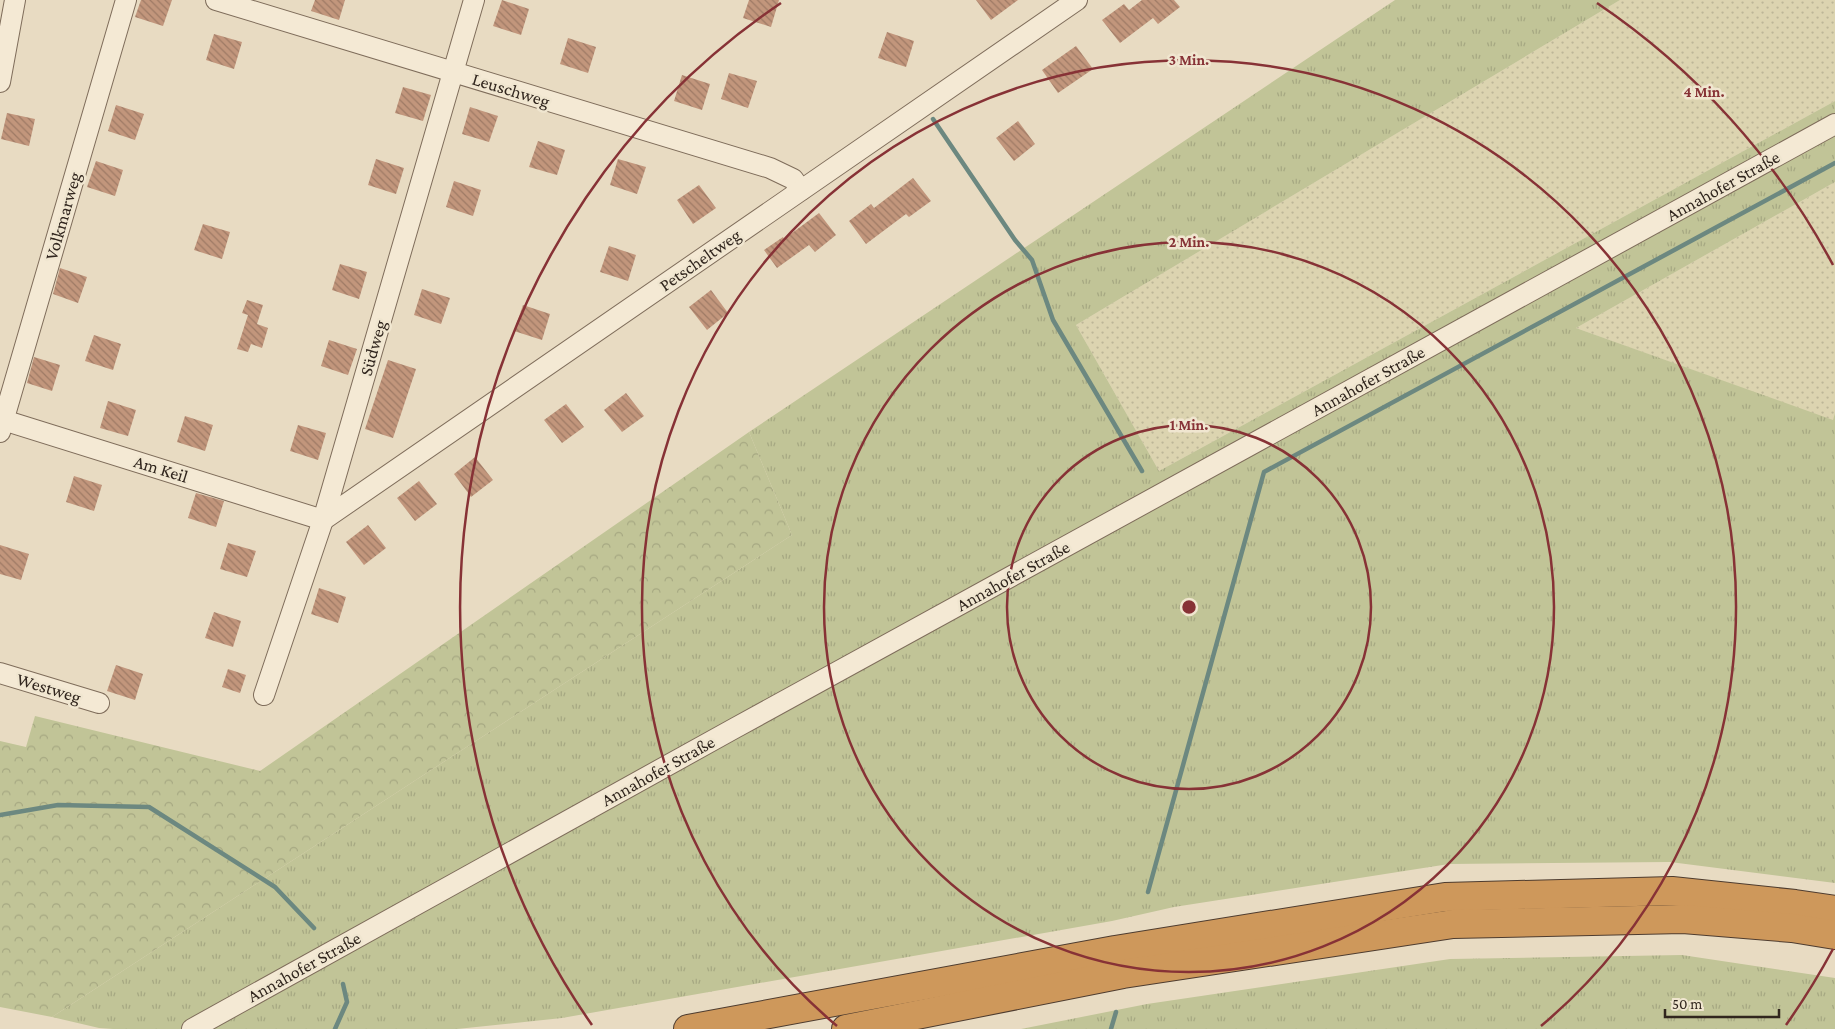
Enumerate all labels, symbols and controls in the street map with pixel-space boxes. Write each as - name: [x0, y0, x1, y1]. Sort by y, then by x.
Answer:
- text: 3 Min.: [1169, 52, 1209, 68]
- street label: Leuschweg: [470, 69, 553, 111]
- text: 4 Min.: [1683, 84, 1725, 100]
- street label: Annahofer Straße: [1663, 147, 1783, 225]
- street label: Volkmarweg: [41, 169, 85, 262]
- street label: Petscheltweg: [655, 224, 745, 295]
- text: 2 Min.: [1169, 234, 1209, 250]
- street label: Südweg: [356, 318, 391, 378]
- street label: Annahofer Straße: [1308, 342, 1428, 420]
- text: 1 Min.: [1170, 417, 1208, 433]
- street label: Am Keil: [132, 451, 191, 487]
- street label: Annahofer Straße: [953, 537, 1073, 615]
- centre of rings: [1180, 598, 1198, 616]
- street label: Westweg: [14, 669, 84, 707]
- street label: Annahofer Straße: [598, 732, 718, 810]
- street label: Annahofer Straße: [244, 928, 364, 1006]
- scale bar: [1665, 986, 1779, 1018]
- text: 50 m: [1672, 996, 1702, 1012]

